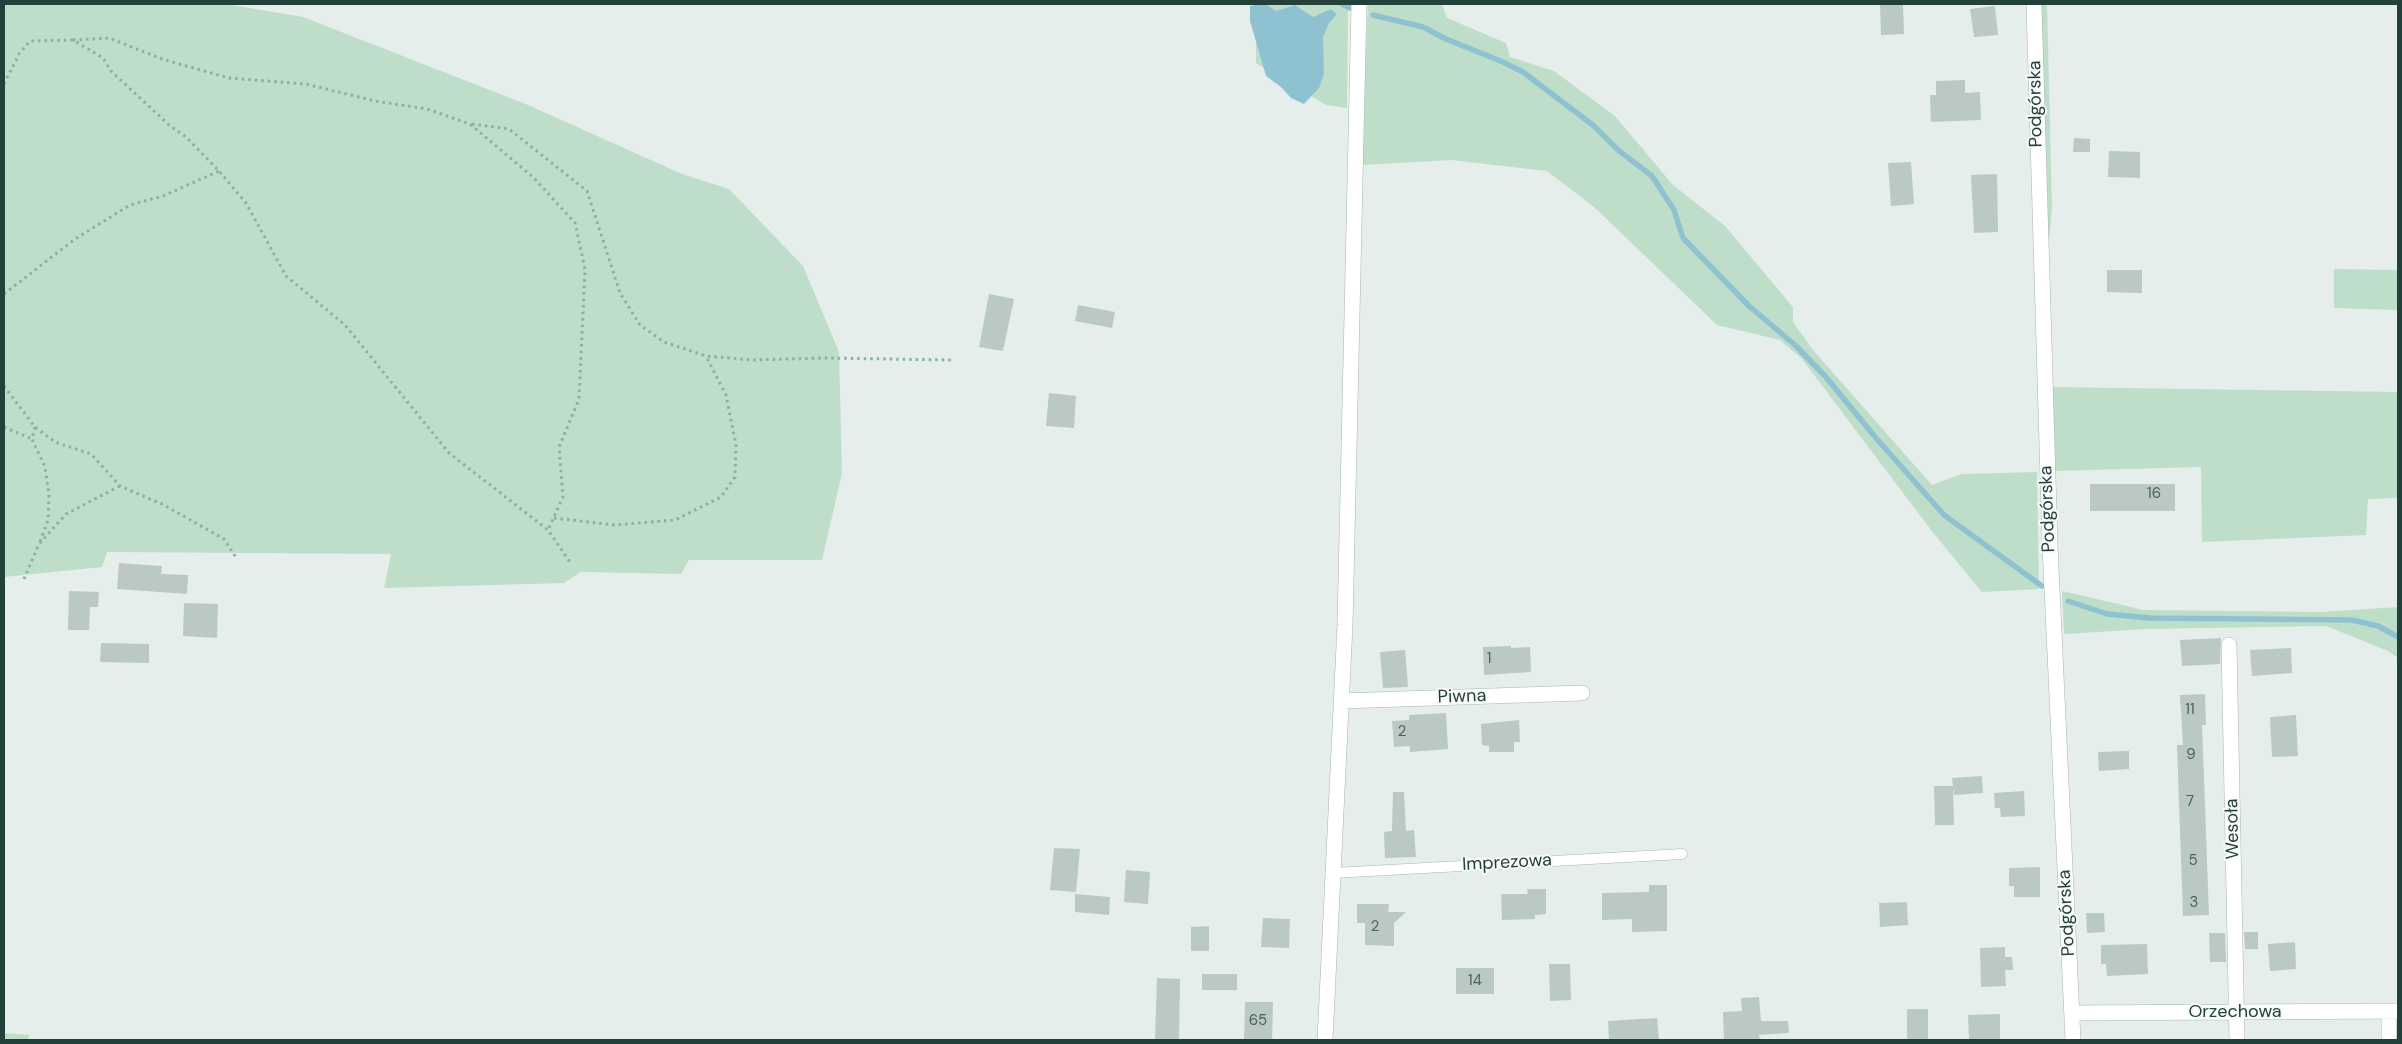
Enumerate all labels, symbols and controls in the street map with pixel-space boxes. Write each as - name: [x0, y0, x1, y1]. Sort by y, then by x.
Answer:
- street label: Podgórska: [2024, 60, 2048, 148]
- street label: Podgórska: [2036, 465, 2060, 553]
- house number: 16: [2147, 485, 2161, 503]
- house number: 1: [1487, 650, 1491, 668]
- street label: Piwna: [1437, 685, 1487, 709]
- house number: 11: [2185, 701, 2195, 719]
- house number: 2: [1398, 723, 1406, 741]
- house number: 9: [2186, 746, 2196, 764]
- house number: 7: [2186, 793, 2194, 811]
- street label: Wesoła: [2222, 798, 2244, 860]
- street label: Imprezowa: [1462, 850, 1552, 876]
- house number: 5: [2188, 852, 2198, 870]
- street label: Podgórska: [2054, 869, 2080, 957]
- house number: 3: [2190, 894, 2198, 912]
- house number: 2: [1371, 918, 1379, 936]
- house number: 14: [1468, 972, 1482, 990]
- street label: Orzechowa: [2188, 1001, 2282, 1023]
- house number: 65: [1249, 1012, 1267, 1030]

